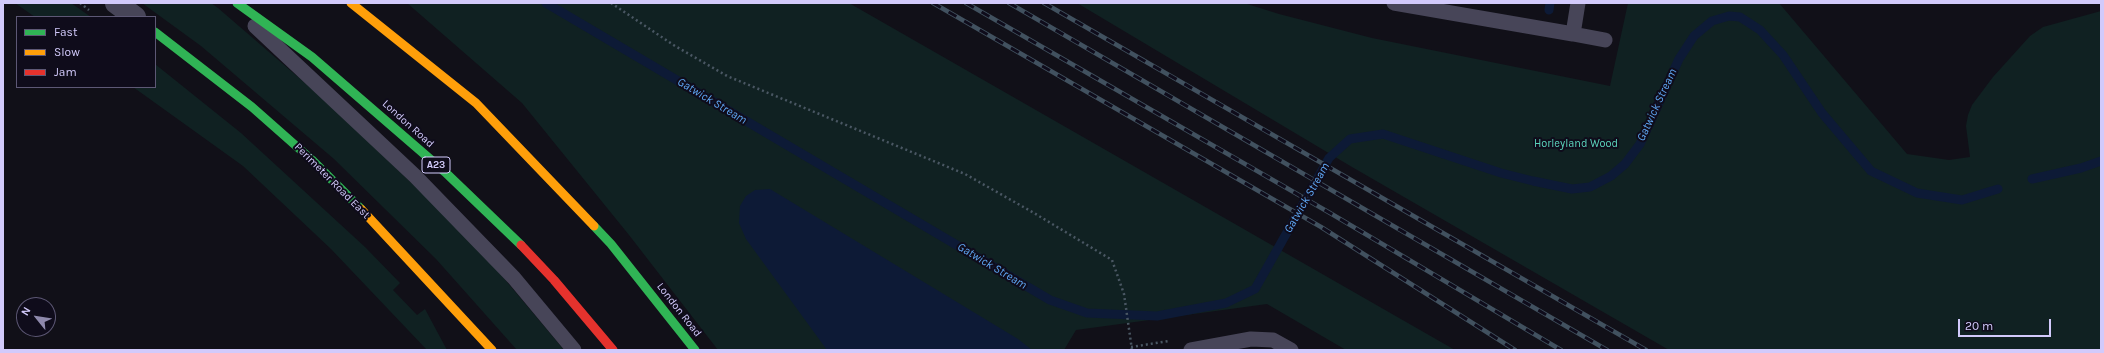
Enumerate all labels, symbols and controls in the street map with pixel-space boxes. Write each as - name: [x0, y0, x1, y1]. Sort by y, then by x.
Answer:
- legend: [16, 16, 156, 88]
- text: Fast: [54, 25, 77, 39]
- text: Slow: [54, 45, 80, 59]
- text: Jam: [54, 65, 77, 79]
- water label: Gatwick Stream: [1634, 66, 1680, 144]
- water label: Gatwick Stream: [675, 75, 749, 127]
- street label: London Road: [379, 97, 437, 151]
- park label: Horleyland Wood: [1534, 137, 1618, 151]
- street label: Perimeter Road East: [291, 140, 373, 222]
- road number: A23: [422, 157, 450, 173]
- water label: Gatwick Stream: [1281, 160, 1333, 236]
- water label: Gatwick Stream: [955, 240, 1029, 292]
- street label: London Road: [654, 280, 704, 340]
- north arrow: [16, 297, 56, 337]
- text: N: [18, 305, 34, 318]
- scale bar: [1960, 311, 2053, 337]
- text: 20 m: [1965, 319, 1993, 333]

